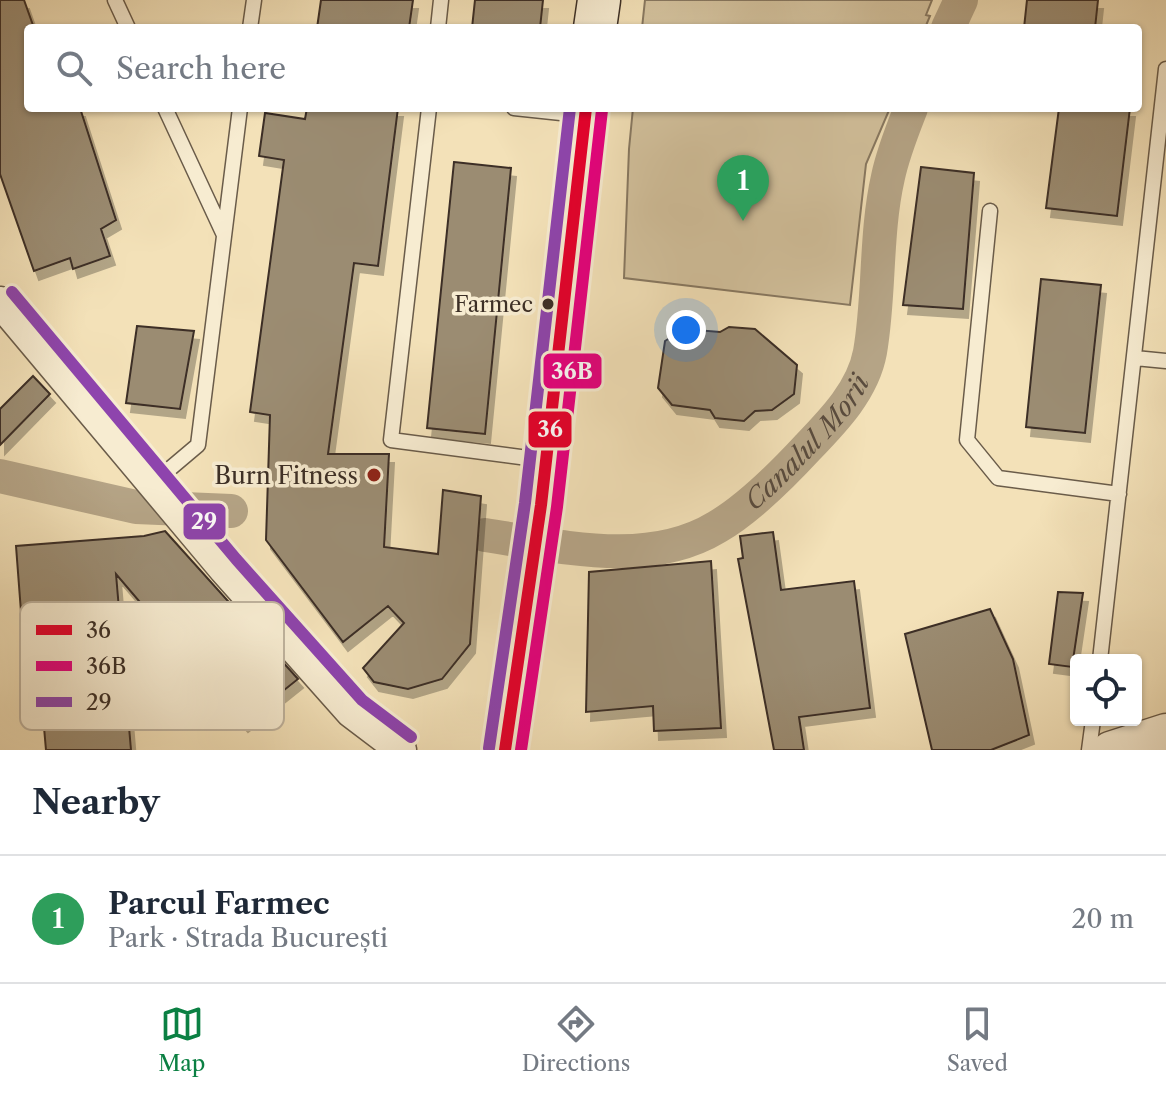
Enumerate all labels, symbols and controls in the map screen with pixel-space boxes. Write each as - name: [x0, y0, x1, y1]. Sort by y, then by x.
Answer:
- search box: [24, 24, 1142, 112]
- icon: search: [52, 46, 96, 90]
- text: Search here: [116, 50, 286, 87]
- pin: 1: [717, 155, 769, 221]
- place label: Farmec: [454, 291, 533, 318]
- marker: Farmec: [540, 296, 556, 312]
- your location: [666, 310, 706, 350]
- line badge: 36B: [542, 352, 603, 390]
- text: 36B: [551, 358, 593, 385]
- water label: Canalul Morii: [738, 368, 877, 517]
- line badge: 36: [527, 410, 573, 449]
- text: 36: [537, 416, 563, 443]
- place label: Burn Fitness: [214, 461, 358, 490]
- marker: Burn Fitness: [365, 466, 383, 484]
- line badge: 29: [182, 502, 227, 541]
- text: 29: [191, 508, 217, 535]
- legend: [20, 602, 284, 730]
- text: 36: [86, 617, 111, 644]
- text: 36B: [86, 653, 126, 680]
- map controls: [1070, 654, 1142, 726]
- button: locate: [1070, 654, 1142, 726]
- text: 29: [86, 689, 112, 716]
- text: Nearby: [32, 781, 160, 823]
- text: Parcul Farmec: [108, 885, 330, 922]
- text: 1: [52, 903, 64, 935]
- text: 20 m: [1071, 903, 1134, 935]
- text: Park · Strada București: [108, 922, 388, 954]
- tab: Map: [158, 1002, 205, 1077]
- tab: Directions: [522, 1002, 630, 1077]
- tab: Saved: [947, 1002, 1008, 1077]

